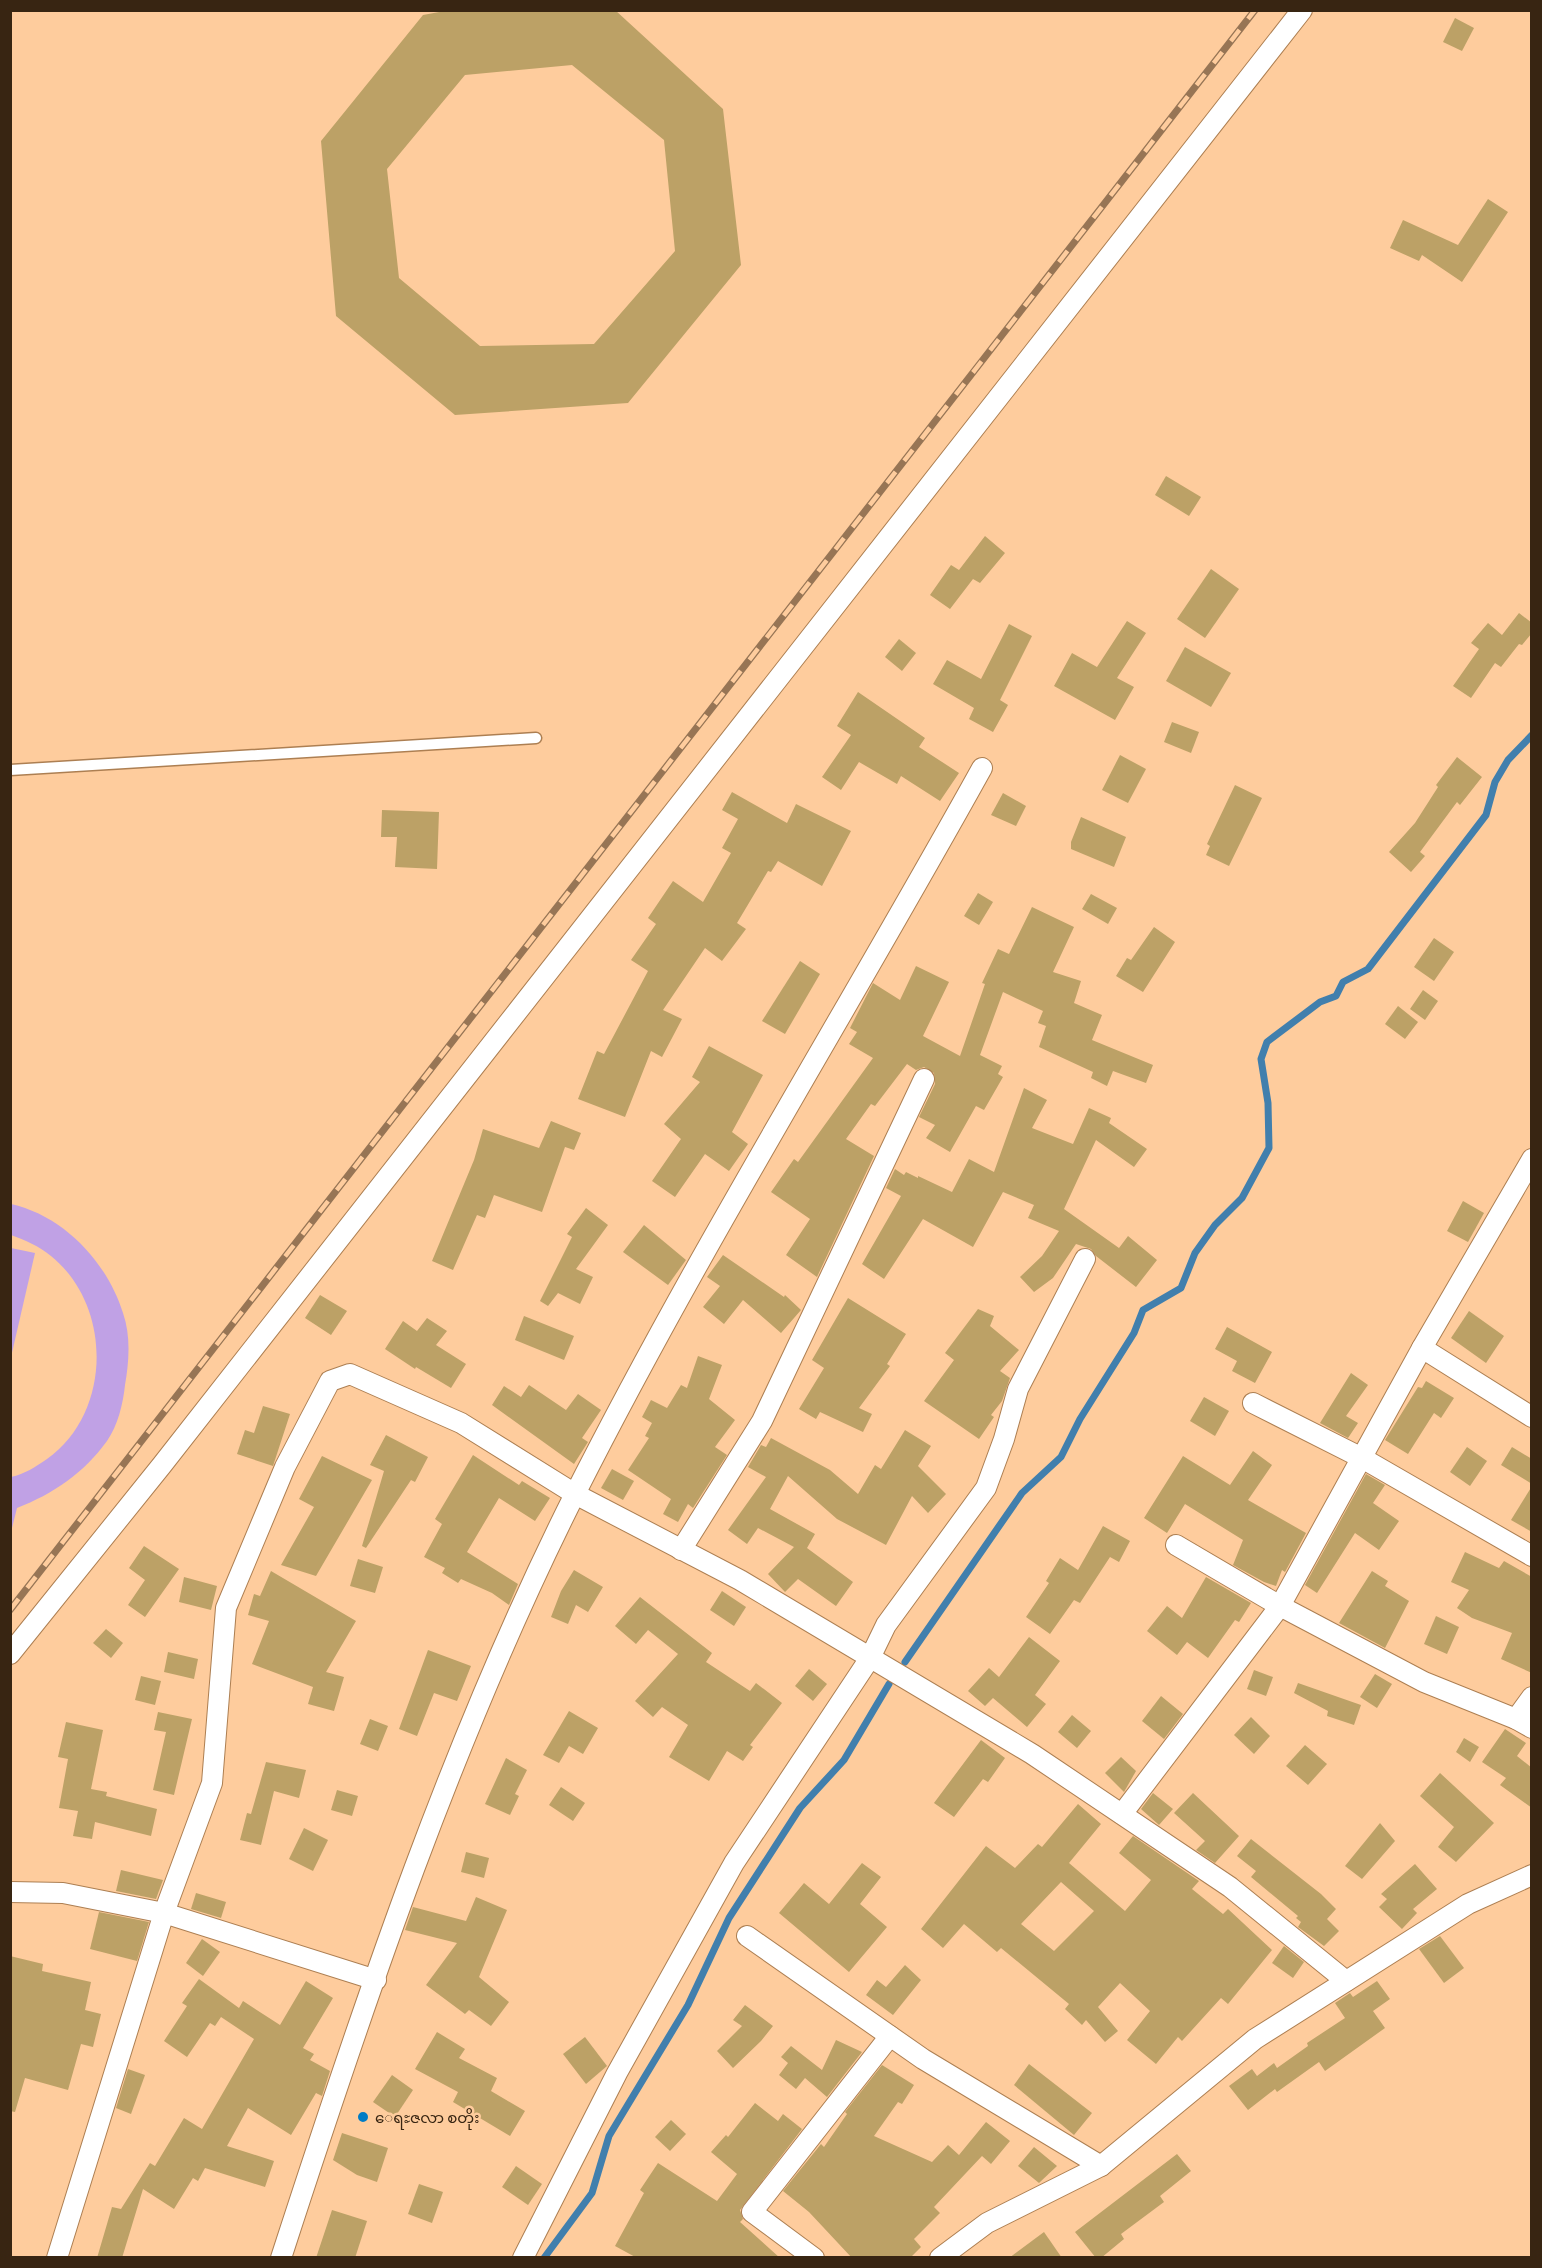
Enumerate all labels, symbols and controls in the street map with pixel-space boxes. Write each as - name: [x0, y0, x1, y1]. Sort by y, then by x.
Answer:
- place label: ေရႊဇလာ စတိုး: [375, 2108, 479, 2130]
- marker: ေရႊဇလာ စတိုး: [356, 2110, 370, 2124]

